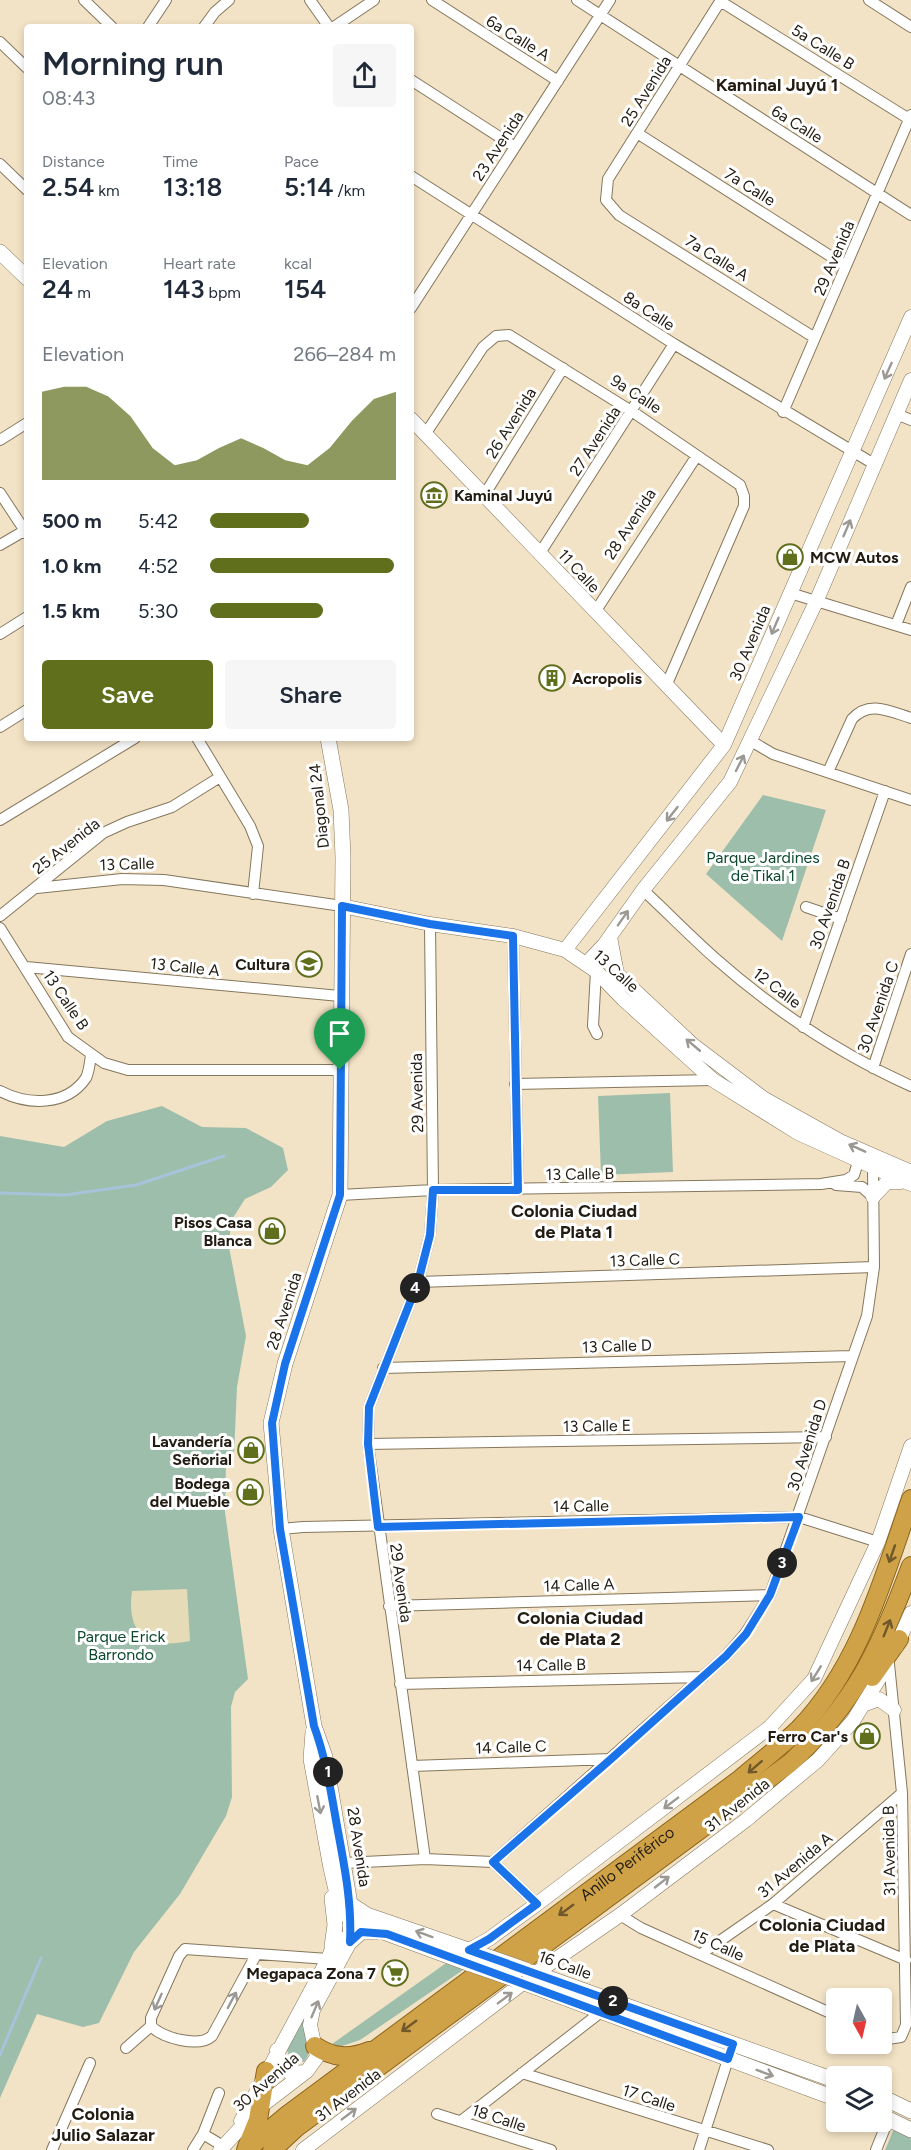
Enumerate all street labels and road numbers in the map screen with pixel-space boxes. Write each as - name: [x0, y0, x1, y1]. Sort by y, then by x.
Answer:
- street label: 6a Calle A: [483, 11, 553, 65]
- street label: 5a Calle B: [788, 20, 858, 74]
- street label: 25 Avenida: [617, 52, 675, 130]
- street label: 6a Calle: [768, 101, 826, 147]
- street label: 23 Avenida: [468, 108, 528, 184]
- street label: 7a Calle: [721, 164, 779, 210]
- street label: 29 Avenida: [810, 218, 858, 298]
- street label: 7a Calle A: [682, 231, 752, 285]
- street label: 8a Calle: [620, 287, 678, 335]
- street label: 9a Calle: [607, 371, 665, 418]
- street label: 26 Avenida: [482, 384, 540, 462]
- street label: 27 Avenida: [565, 403, 625, 479]
- street label: 28 Avenida: [600, 485, 660, 563]
- street label: 11 Calle: [554, 545, 604, 597]
- street label: 30 Avenida: [726, 602, 774, 684]
- street label: Diagonal 24: [305, 763, 333, 849]
- street label: 25 Avenida: [29, 814, 103, 878]
- street label: 13 Calle: [99, 854, 155, 874]
- street label: 30 Avenida B: [806, 856, 854, 952]
- street label: 13 Calle: [589, 946, 643, 997]
- street label: 13 Calle A: [149, 954, 221, 980]
- street label: 30 Avenida C: [853, 958, 903, 1056]
- street label: 12 Calle: [749, 964, 805, 1012]
- street label: 13 Calle B: [39, 966, 93, 1034]
- street label: 29 Avenida: [407, 1053, 427, 1133]
- street label: 13 Calle B: [546, 1164, 615, 1184]
- street label: 13 Calle C: [610, 1249, 680, 1271]
- street label: 28 Avenida: [263, 1270, 305, 1352]
- street label: 13 Calle D: [582, 1335, 652, 1357]
- street label: 30 Avenida D: [783, 1397, 831, 1493]
- street label: 13 Calle E: [563, 1416, 631, 1436]
- street label: 14 Calle: [553, 1496, 609, 1516]
- street label: 29 Avenida: [386, 1542, 416, 1624]
- street label: 14 Calle A: [543, 1574, 615, 1596]
- street label: 14 Calle B: [516, 1655, 586, 1675]
- street label: 14 Calle C: [475, 1736, 547, 1758]
- street label: 31 Avenida: [701, 1774, 773, 1836]
- street label: 31 Avenida B: [879, 1805, 899, 1897]
- street label: 28 Avenida: [343, 1806, 375, 1888]
- street label: Anillo Periférico: [576, 1822, 678, 1904]
- street label: 31 Avenida A: [754, 1828, 836, 1902]
- street label: 15 Calle: [689, 1925, 747, 1965]
- street label: 16 Calle: [536, 1947, 594, 1983]
- street label: 30 Avenida: [229, 2048, 303, 2116]
- street label: 31 Avenida: [312, 2064, 384, 2126]
- street label: 17 Calle: [620, 2081, 678, 2116]
- street label: 18 Calle: [470, 2100, 529, 2136]

